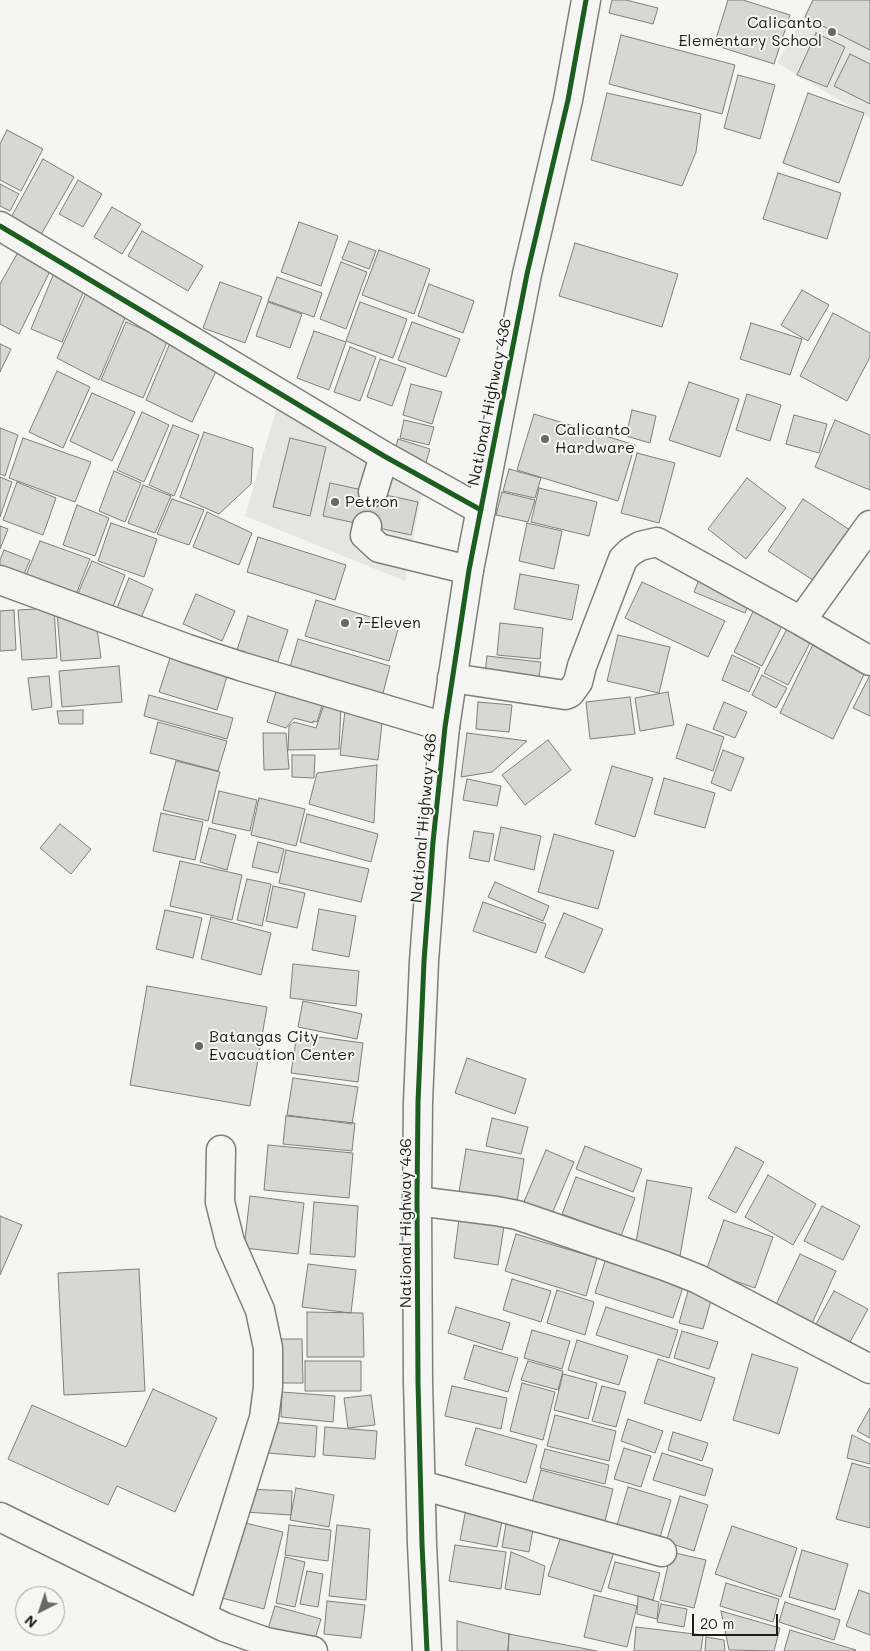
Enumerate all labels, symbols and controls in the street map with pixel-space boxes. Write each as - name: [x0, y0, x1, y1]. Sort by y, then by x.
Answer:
- place label: Calicanto Elementary School: [678, 13, 822, 51]
- marker: Calicanto Elementary School: [826, 26, 838, 38]
- street label: National Highway 436: [464, 317, 516, 487]
- place label: Calicanto Hardware: [555, 420, 635, 458]
- marker: Calicanto Hardware: [539, 433, 551, 445]
- place label: Petron: [345, 492, 398, 512]
- marker: Petron: [329, 496, 341, 508]
- place label: 7-Eleven: [355, 613, 421, 633]
- marker: 7-Eleven: [339, 617, 351, 629]
- street label: National Highway 436: [407, 732, 441, 904]
- place label: Batangas City Evacuation Center: [209, 1027, 355, 1065]
- marker: Batangas City Evacuation Center: [193, 1040, 205, 1052]
- street label: National Highway 436: [396, 1138, 416, 1308]
- north arrow: [15, 1586, 65, 1636]
- scale bar: [695, 1604, 781, 1636]
- text: N: [20, 1611, 41, 1633]
- text: 20 m: [700, 1613, 734, 1633]

